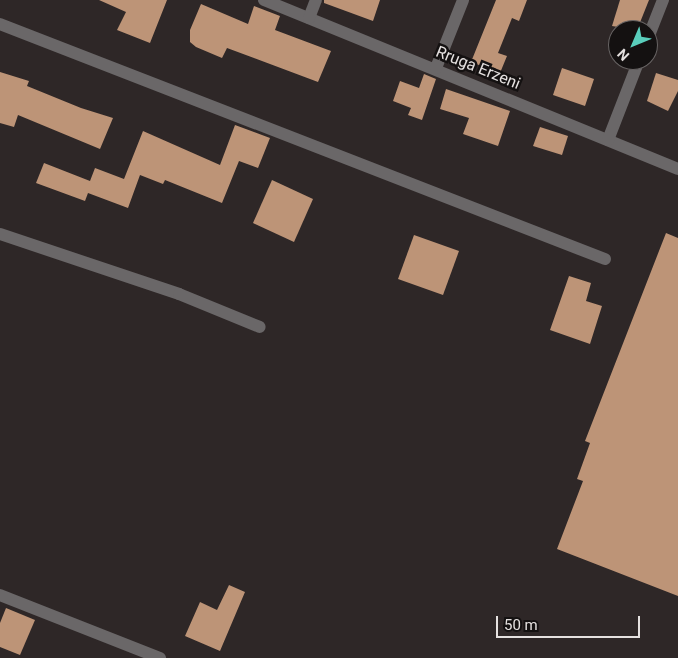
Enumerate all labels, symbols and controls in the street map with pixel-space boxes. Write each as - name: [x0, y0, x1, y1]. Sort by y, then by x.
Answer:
- north arrow: [608, 20, 658, 70]
- street label: Rruga Erzeni: [433, 42, 523, 94]
- text: N: [614, 46, 632, 64]
- scale bar: [498, 606, 642, 638]
- text: 50 m: [504, 616, 538, 634]

